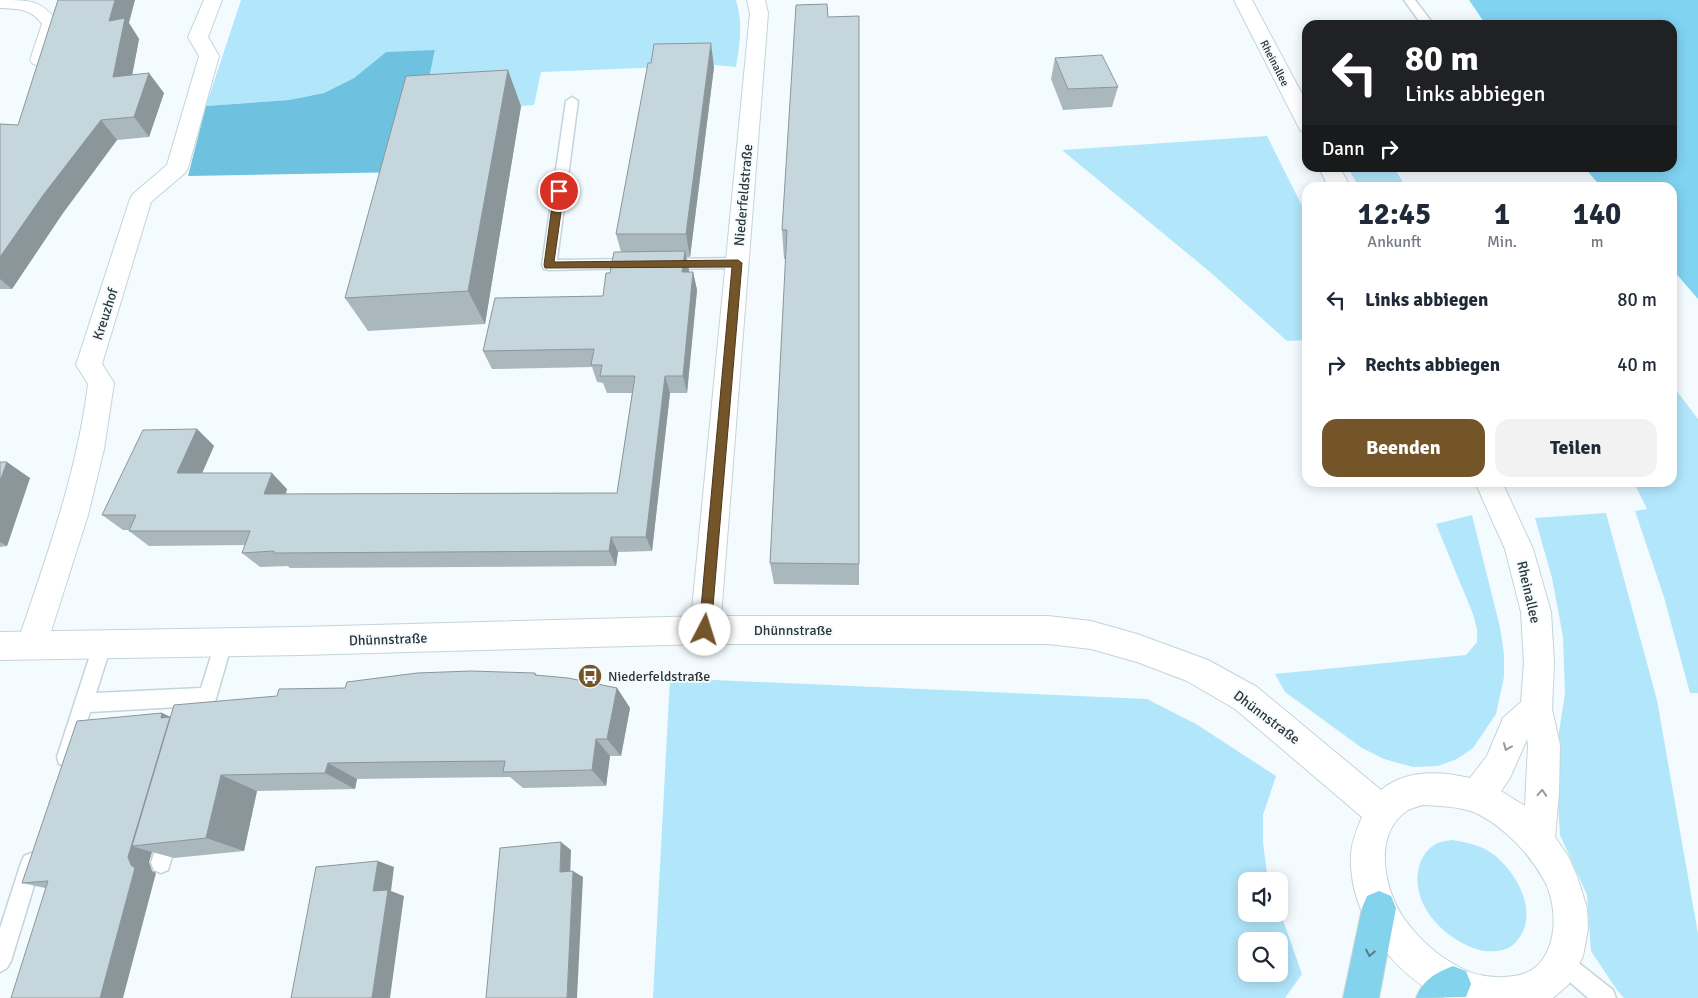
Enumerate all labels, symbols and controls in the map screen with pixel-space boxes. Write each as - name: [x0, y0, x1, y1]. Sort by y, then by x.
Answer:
- text: 80 m: [1405, 37, 1479, 80]
- street label: Rheinallee: [1257, 38, 1292, 88]
- icon: left: [1322, 40, 1387, 105]
- text: Links abbiegen: [1405, 80, 1546, 107]
- icon: right: [1375, 135, 1403, 163]
- text: Dann: [1322, 137, 1365, 161]
- street label: Niederfeldstraße: [731, 143, 756, 247]
- pin: [538, 170, 580, 212]
- icon: arrive: [545, 177, 573, 205]
- text: 12:45: [1358, 196, 1431, 233]
- text: 1: [1494, 196, 1510, 233]
- text: 140: [1573, 196, 1621, 233]
- text: Ankunft: [1367, 232, 1422, 252]
- text: Min.: [1487, 232, 1517, 252]
- text: m: [1591, 232, 1603, 252]
- street label: Kreuzhof: [89, 285, 122, 342]
- icon: left: [1322, 286, 1350, 314]
- text: Links abbiegen: [1365, 288, 1488, 312]
- text: 80 m: [1617, 288, 1657, 312]
- icon: right: [1322, 351, 1350, 379]
- text: Rechts abbiegen: [1365, 353, 1500, 377]
- text: 40 m: [1617, 353, 1657, 377]
- button: Beenden: [1322, 419, 1485, 477]
- button: Teilen: [1495, 419, 1657, 477]
- street label: Rheinallee: [1513, 559, 1544, 625]
- position arrow: [678, 603, 730, 655]
- street label: Dhünnstraße: [754, 622, 832, 639]
- street label: Dhünnstraße: [348, 630, 428, 649]
- bus stop icon: Niederfeldstraße: [577, 663, 603, 689]
- place label: Niederfeldstraße: [608, 668, 710, 685]
- street label: Dhünnstraße: [1230, 687, 1303, 748]
- one-way arrow: [1503, 742, 1513, 750]
- one-way arrow: [1537, 789, 1548, 797]
- map controls: [1238, 872, 1288, 982]
- button: sound: [1238, 872, 1288, 922]
- button: search: [1238, 932, 1288, 982]
- one-way arrow: [1365, 949, 1376, 957]

